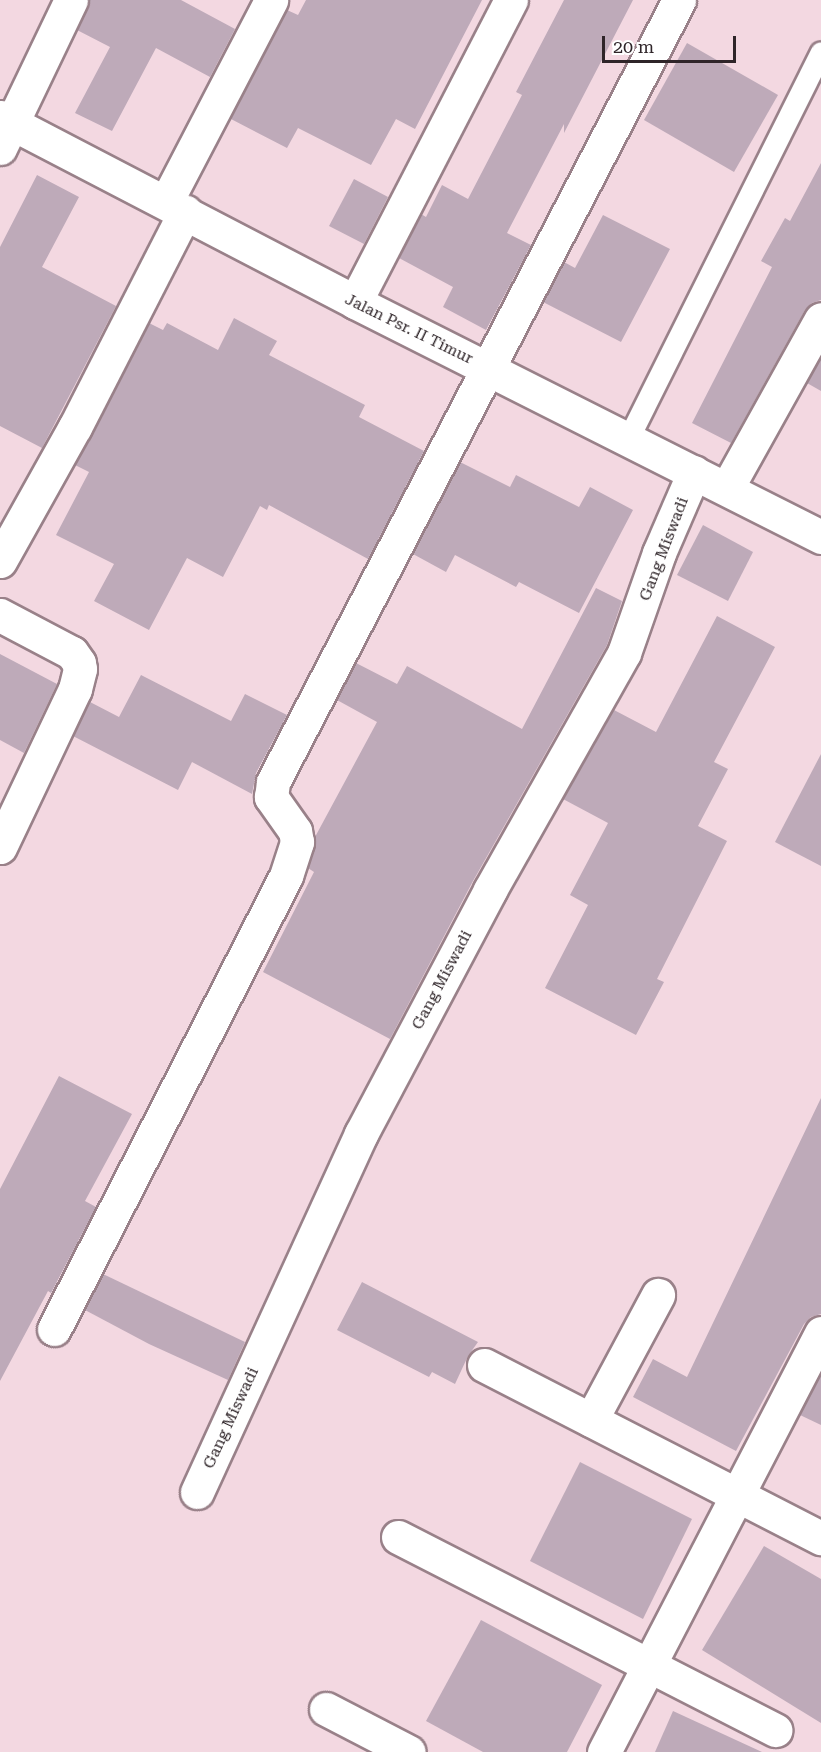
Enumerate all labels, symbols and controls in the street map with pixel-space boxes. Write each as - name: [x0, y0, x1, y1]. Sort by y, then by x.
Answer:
- scale bar: [605, 24, 738, 62]
- text: 20 m: [613, 36, 654, 57]
- street label: Jalan Psr. II Timur: [342, 290, 476, 368]
- street label: Gang Miswadi: [635, 494, 693, 604]
- street label: Gang Miswadi: [408, 927, 476, 1033]
- street label: Gang Miswadi: [199, 1364, 263, 1472]

